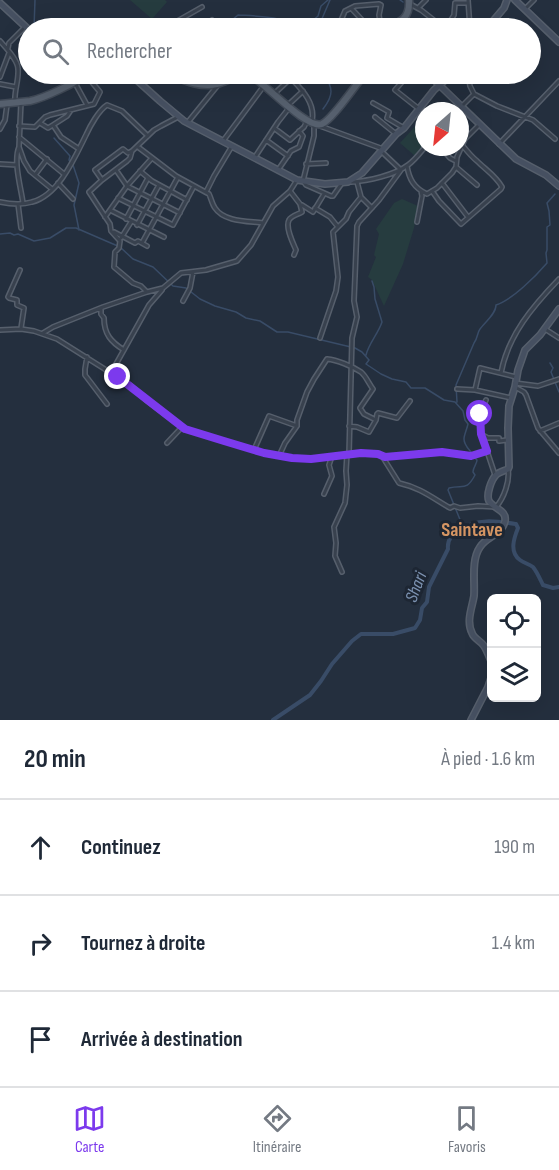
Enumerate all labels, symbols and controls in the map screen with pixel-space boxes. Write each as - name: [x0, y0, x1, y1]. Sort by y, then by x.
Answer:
- search box: [18, 18, 541, 84]
- icon: search: [39, 35, 72, 68]
- text: Rechercher: [87, 38, 172, 65]
- north arrow: [415, 102, 469, 156]
- route end: [104, 363, 130, 389]
- route start: [466, 400, 492, 426]
- district label: Saintave: [441, 518, 503, 542]
- water label: Shari: [401, 568, 432, 605]
- map controls: [487, 594, 541, 702]
- button: locate: [487, 594, 541, 648]
- button: layers: [487, 648, 541, 702]
- text: 20 min: [24, 744, 86, 775]
- text: À pied · 1.6 km: [441, 747, 535, 771]
- icon: ahead: [24, 831, 57, 864]
- text: Continuez: [81, 834, 161, 861]
- text: 190 m: [494, 835, 535, 859]
- icon: right: [24, 927, 57, 960]
- text: Tournez à droite: [81, 930, 206, 957]
- text: 1.4 km: [492, 931, 535, 955]
- icon: arrive: [24, 1023, 57, 1056]
- text: Arrivée à destination: [81, 1026, 243, 1053]
- tab: Carte: [73, 1102, 106, 1157]
- tab: Itinéraire: [253, 1102, 301, 1157]
- tab: Favoris: [448, 1102, 486, 1157]

